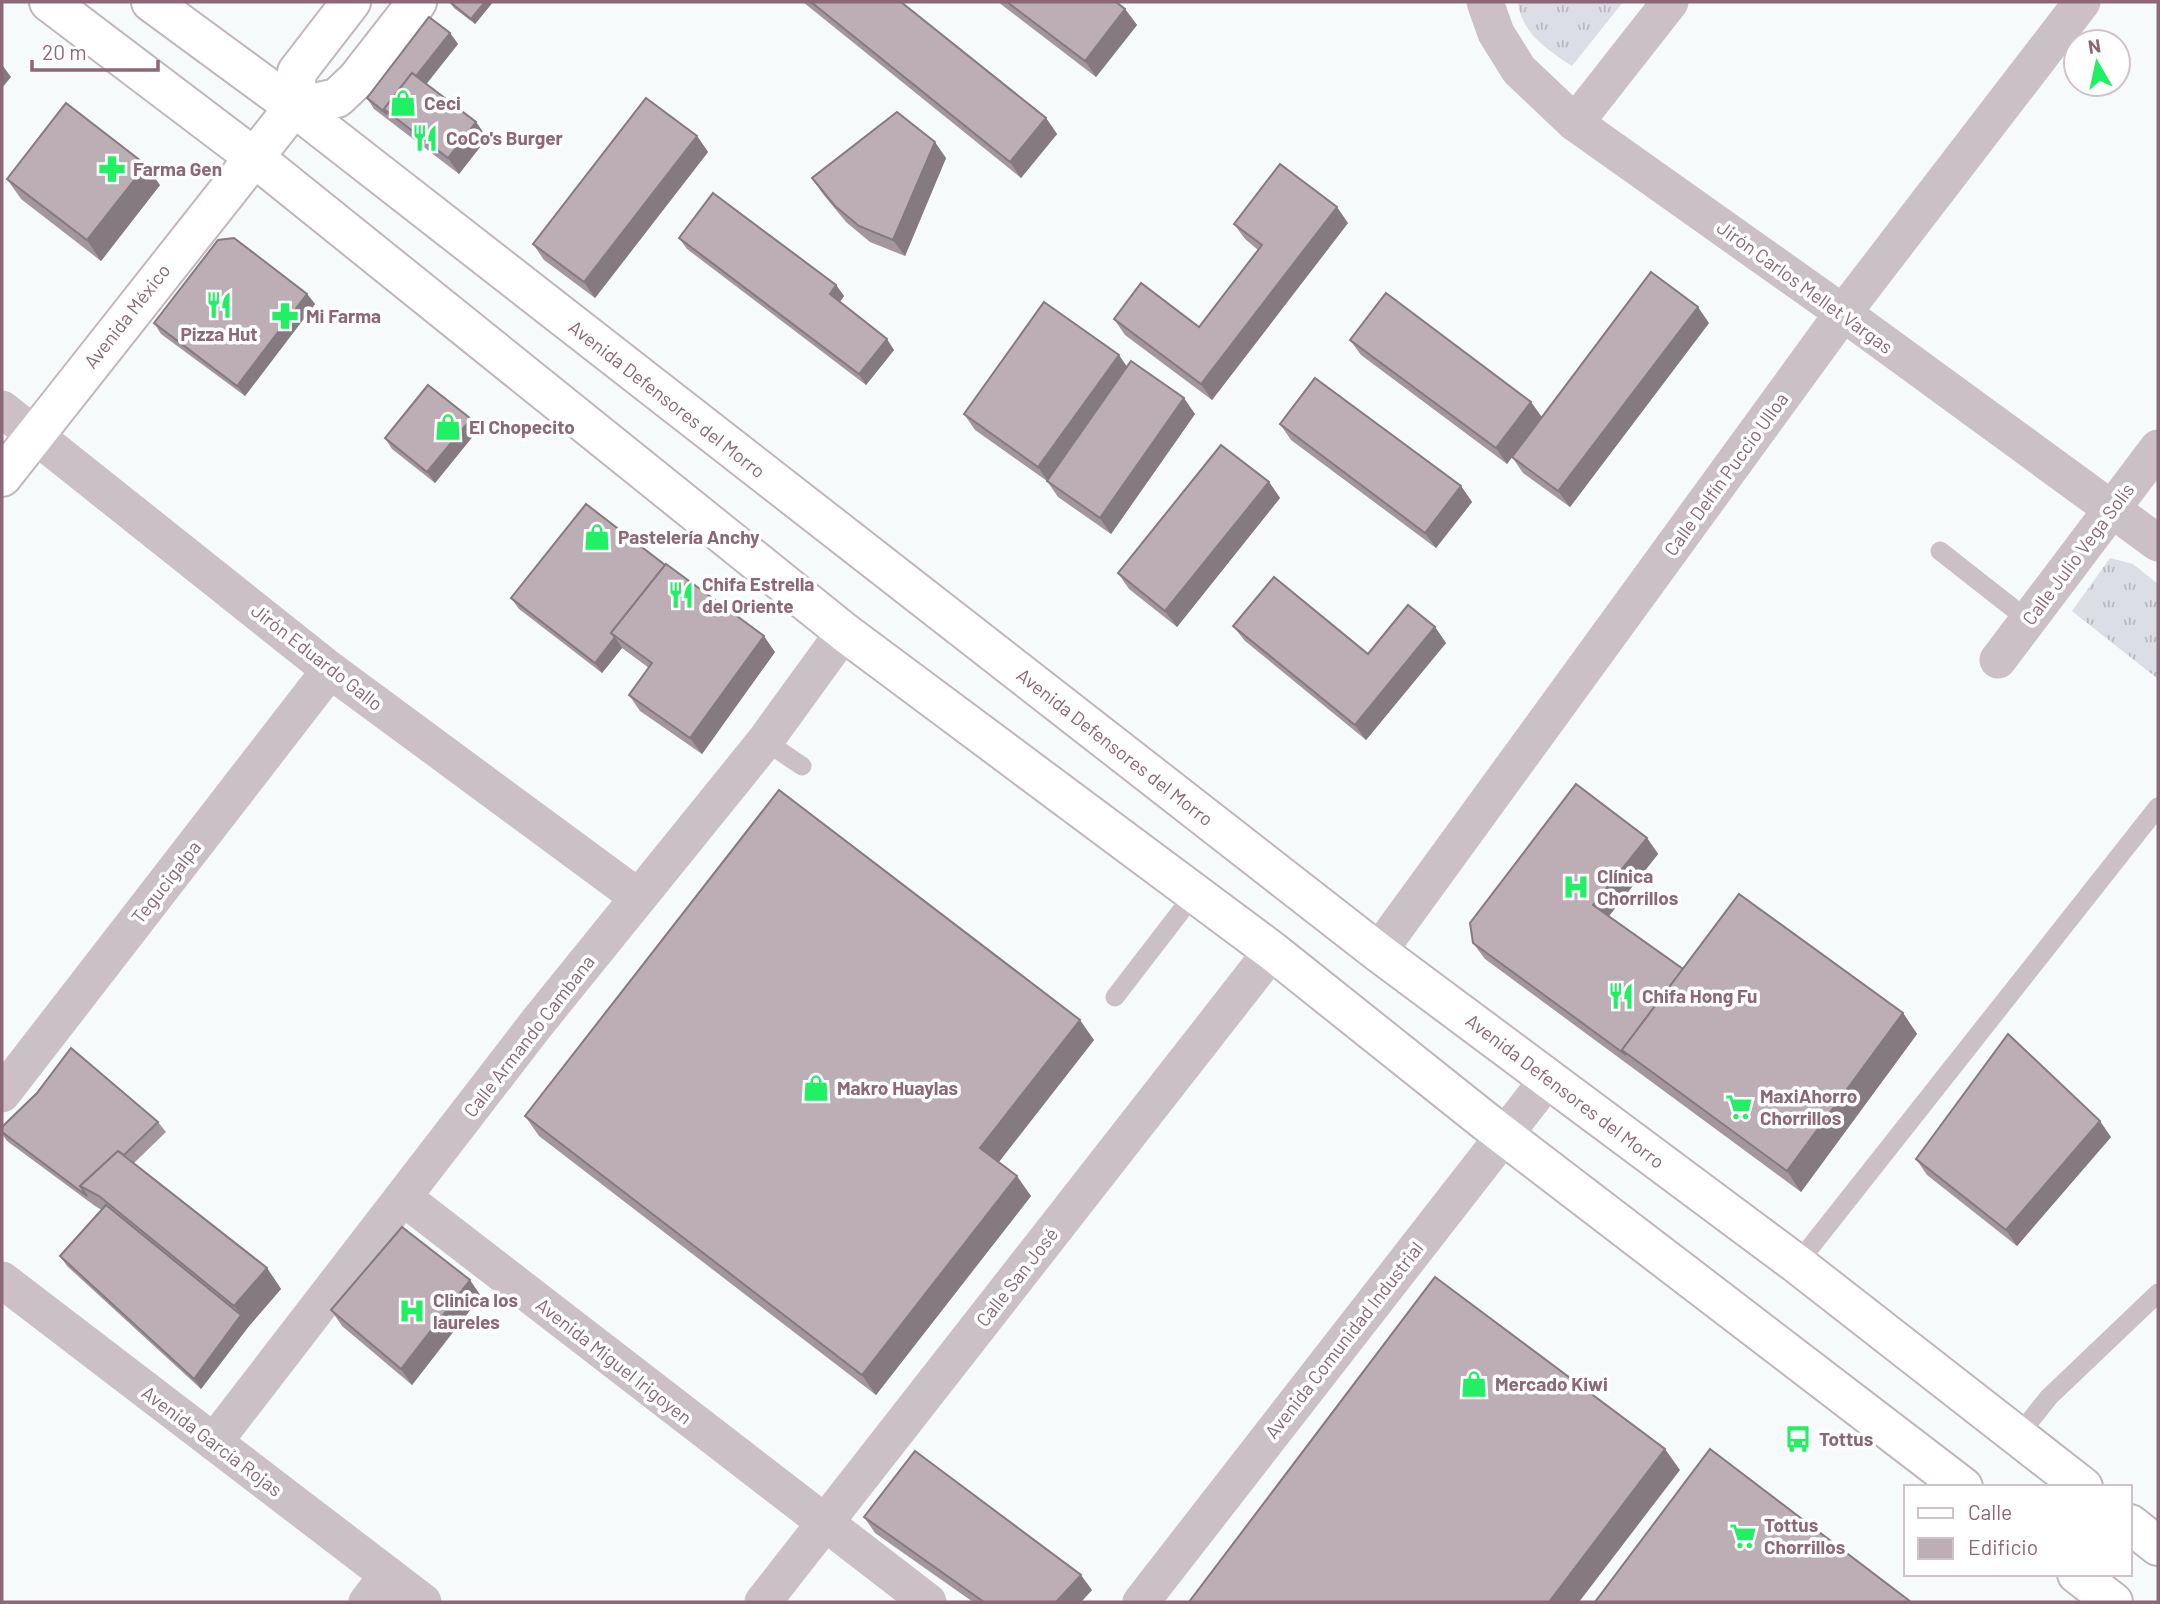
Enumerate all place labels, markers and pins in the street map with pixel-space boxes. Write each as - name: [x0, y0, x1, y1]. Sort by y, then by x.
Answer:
- shop icon: Ceci: [388, 88, 418, 118]
- place label: Ceci: [424, 91, 461, 114]
- restaurant icon: CoCo's Burger: [410, 123, 440, 153]
- place label: CoCo's Burger: [446, 126, 564, 149]
- pharmacy icon: Farma Gen: [97, 154, 127, 184]
- place label: Farma Gen: [133, 157, 222, 180]
- restaurant icon: Pizza Hut: [204, 290, 234, 320]
- pharmacy icon: Mi Farma: [270, 301, 300, 331]
- place label: Mi Farma: [306, 304, 381, 327]
- place label: Pizza Hut: [180, 322, 258, 345]
- shop icon: El Chopecito: [433, 412, 463, 442]
- place label: El Chopecito: [469, 415, 575, 438]
- shop icon: Pastelería Anchy: [582, 522, 612, 552]
- place label: Pastelería Anchy: [618, 525, 760, 548]
- place label: Chifa Estrella del Oriente: [702, 572, 814, 617]
- restaurant icon: Chifa Estrella del Oriente: [666, 580, 696, 610]
- place label: Clínica Chorrillos: [1597, 864, 1678, 909]
- hospital icon: Clínica Chorrillos: [1561, 872, 1591, 902]
- restaurant icon: Chifa Hong Fu: [1606, 981, 1636, 1011]
- place label: Chifa Hong Fu: [1642, 984, 1757, 1007]
- shop icon: Makro Huaylas: [801, 1073, 831, 1103]
- place label: Makro Huaylas: [837, 1076, 958, 1099]
- place label: MaxiAhorro Chorrillos: [1760, 1084, 1857, 1129]
- supermarket icon: MaxiAhorro Chorrillos: [1724, 1092, 1754, 1122]
- place label: Clinica los laureles: [433, 1288, 518, 1333]
- hospital icon: Clinica los laureles: [397, 1296, 427, 1326]
- shop icon: Mercado Kiwi: [1459, 1369, 1489, 1399]
- place label: Mercado Kiwi: [1495, 1372, 1608, 1395]
- bus stop icon: Tottus: [1783, 1424, 1813, 1454]
- place label: Tottus: [1819, 1427, 1873, 1450]
- place label: Tottus Chorrillos: [1764, 1513, 1845, 1558]
- supermarket icon: Tottus Chorrillos: [1728, 1521, 1758, 1551]

